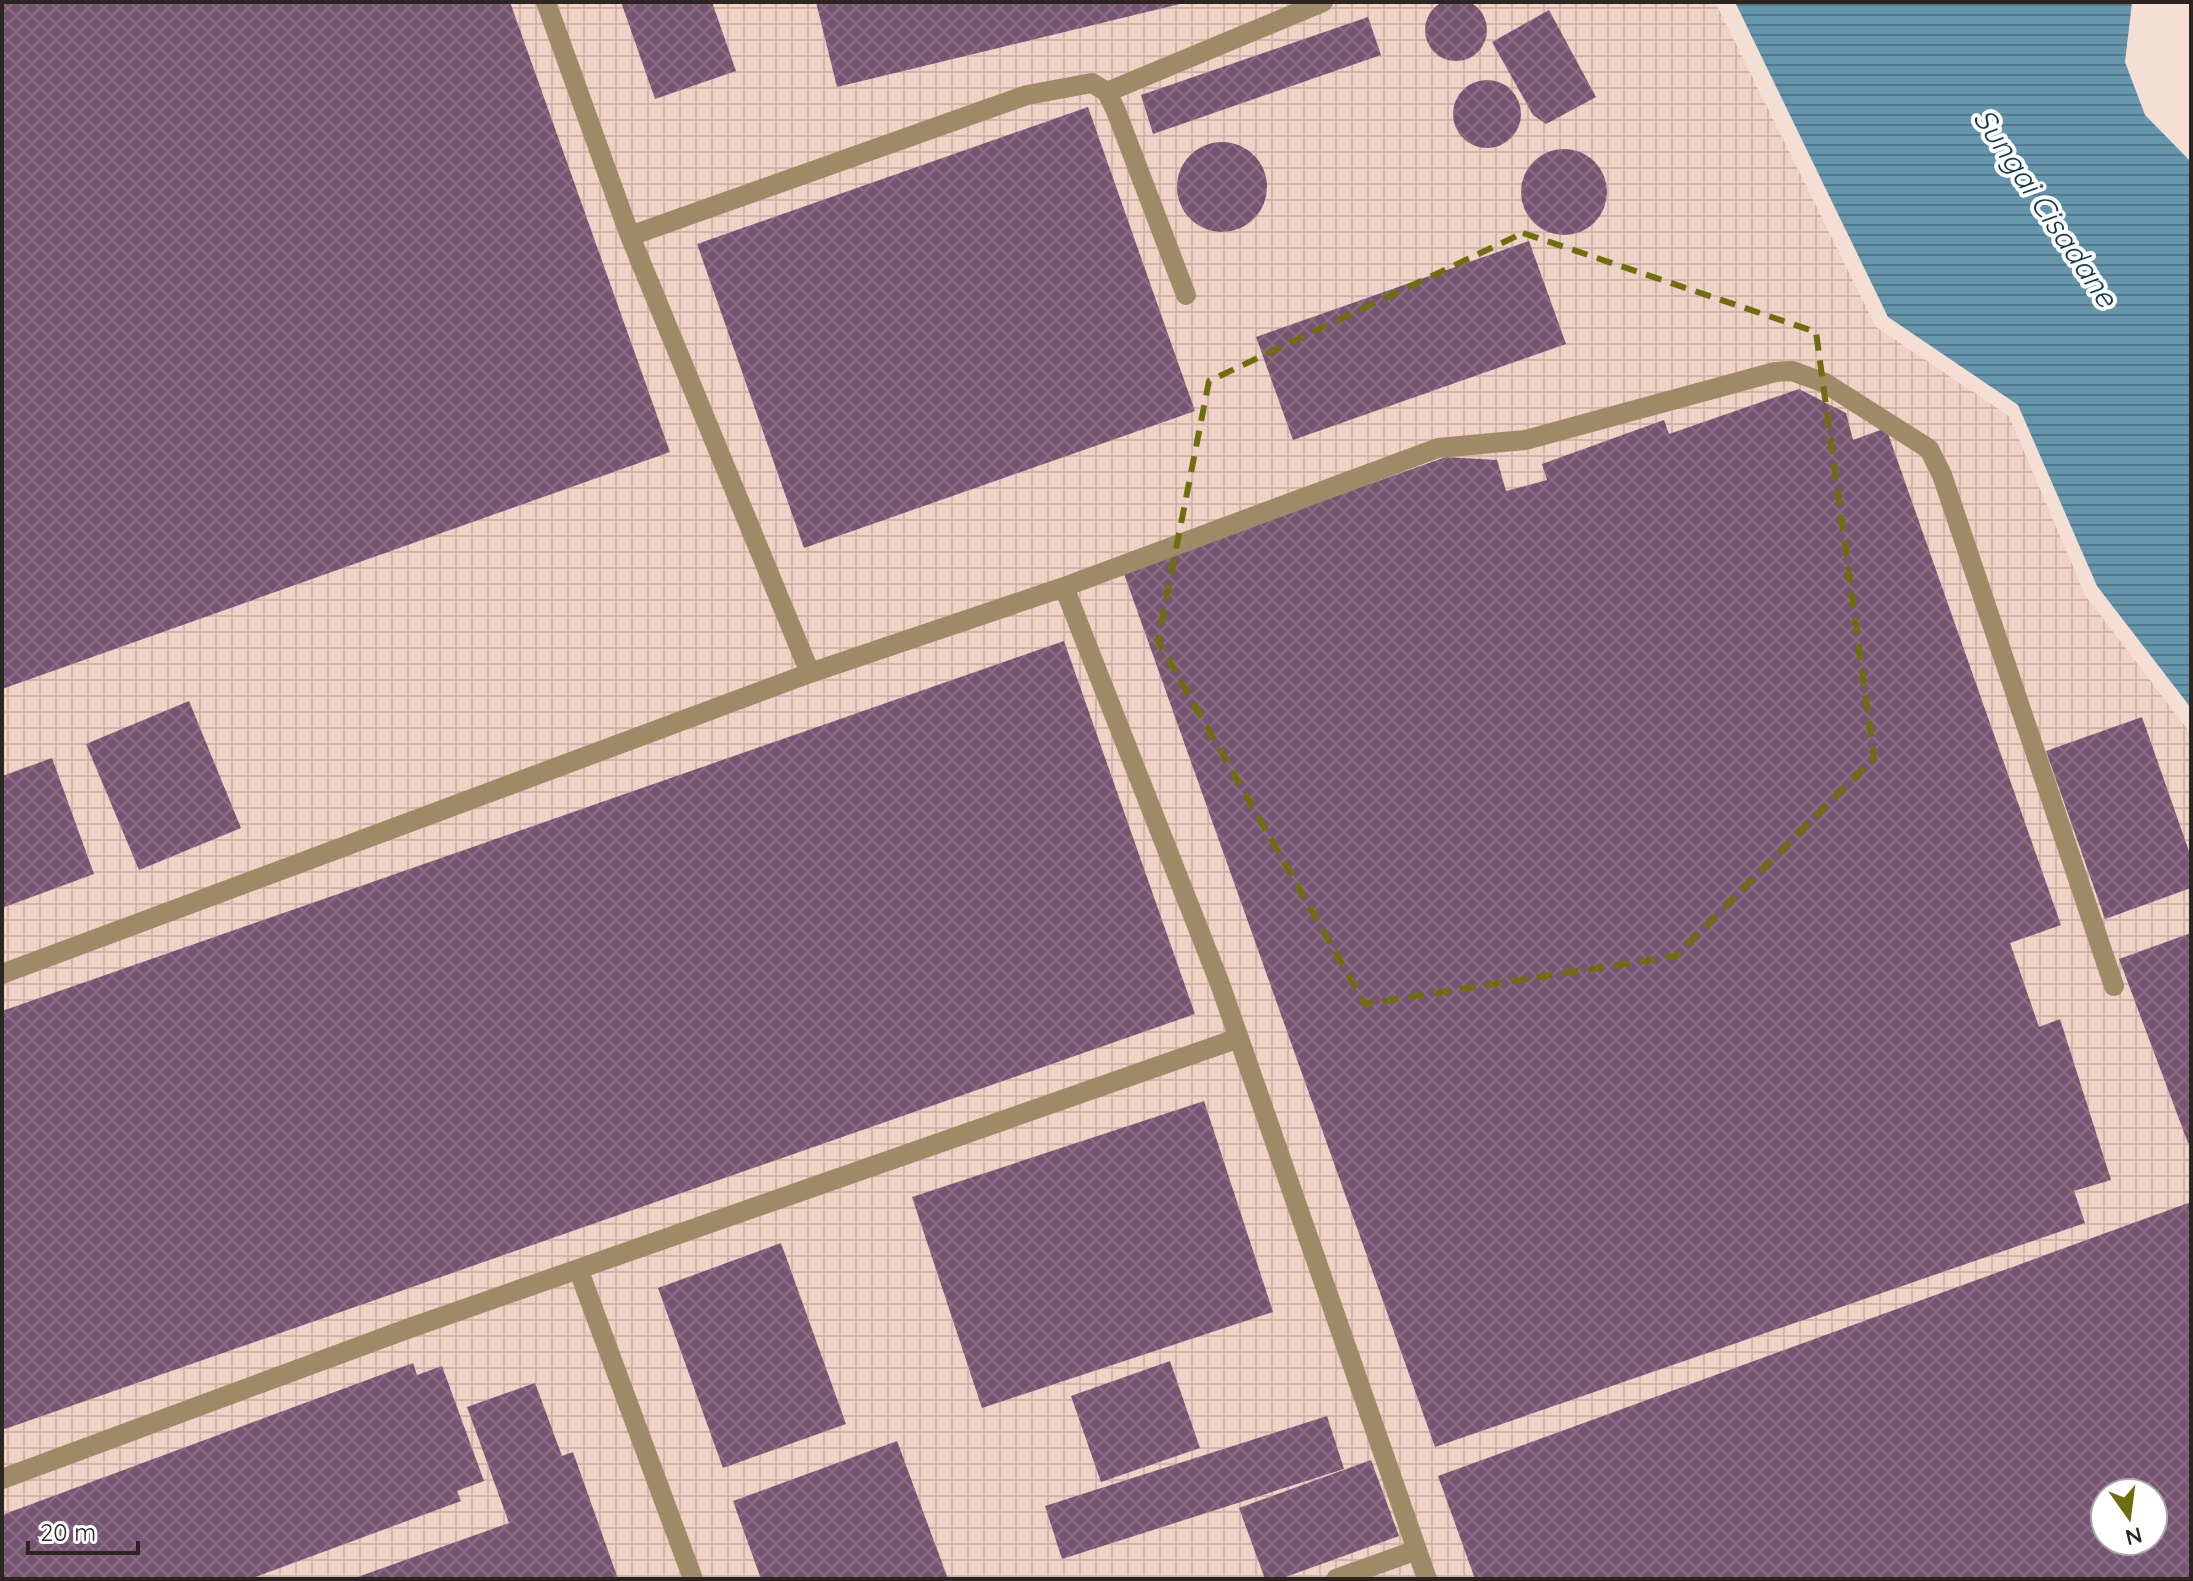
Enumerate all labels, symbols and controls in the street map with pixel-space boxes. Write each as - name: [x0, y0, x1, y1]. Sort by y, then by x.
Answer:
- water label: Sungai Cisadane: [1965, 101, 2127, 315]
- north arrow: [2089, 1477, 2169, 1557]
- scale bar: [28, 1505, 138, 1555]
- text: 20 m: [40, 1517, 96, 1547]
- text: N: [2123, 1521, 2145, 1552]

